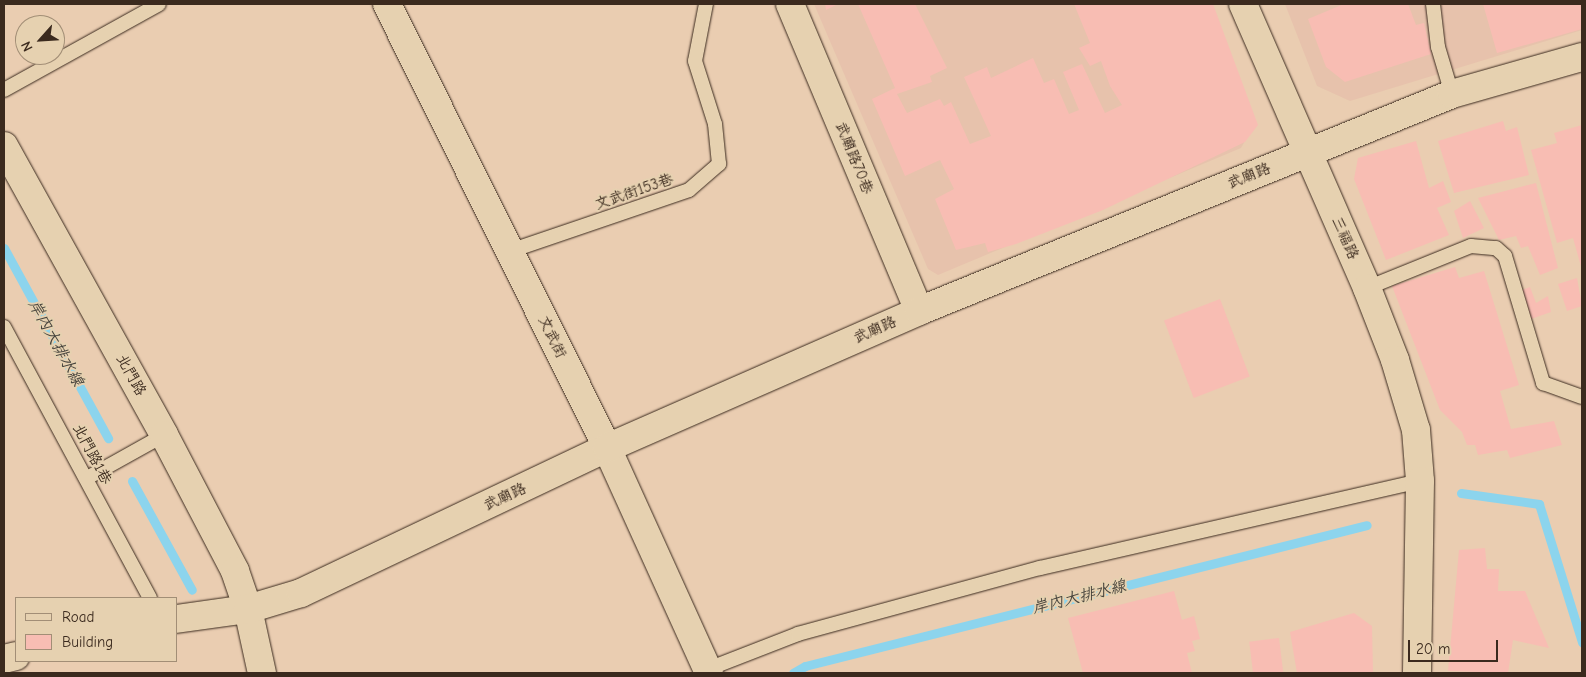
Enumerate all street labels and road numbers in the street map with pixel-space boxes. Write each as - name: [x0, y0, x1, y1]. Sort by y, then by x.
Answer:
- street label: 武廟路70巷: [831, 119, 877, 197]
- street label: 武廟路: [1225, 159, 1273, 193]
- street label: 文武街153巷: [592, 170, 676, 214]
- street label: 三福路: [1328, 214, 1362, 262]
- street label: 文武街: [534, 313, 570, 361]
- street label: 武廟路: [851, 313, 899, 347]
- street label: 北門路: [112, 351, 150, 399]
- street label: 北門路1巷: [69, 421, 115, 487]
- street label: 武廟路: [481, 479, 529, 515]

